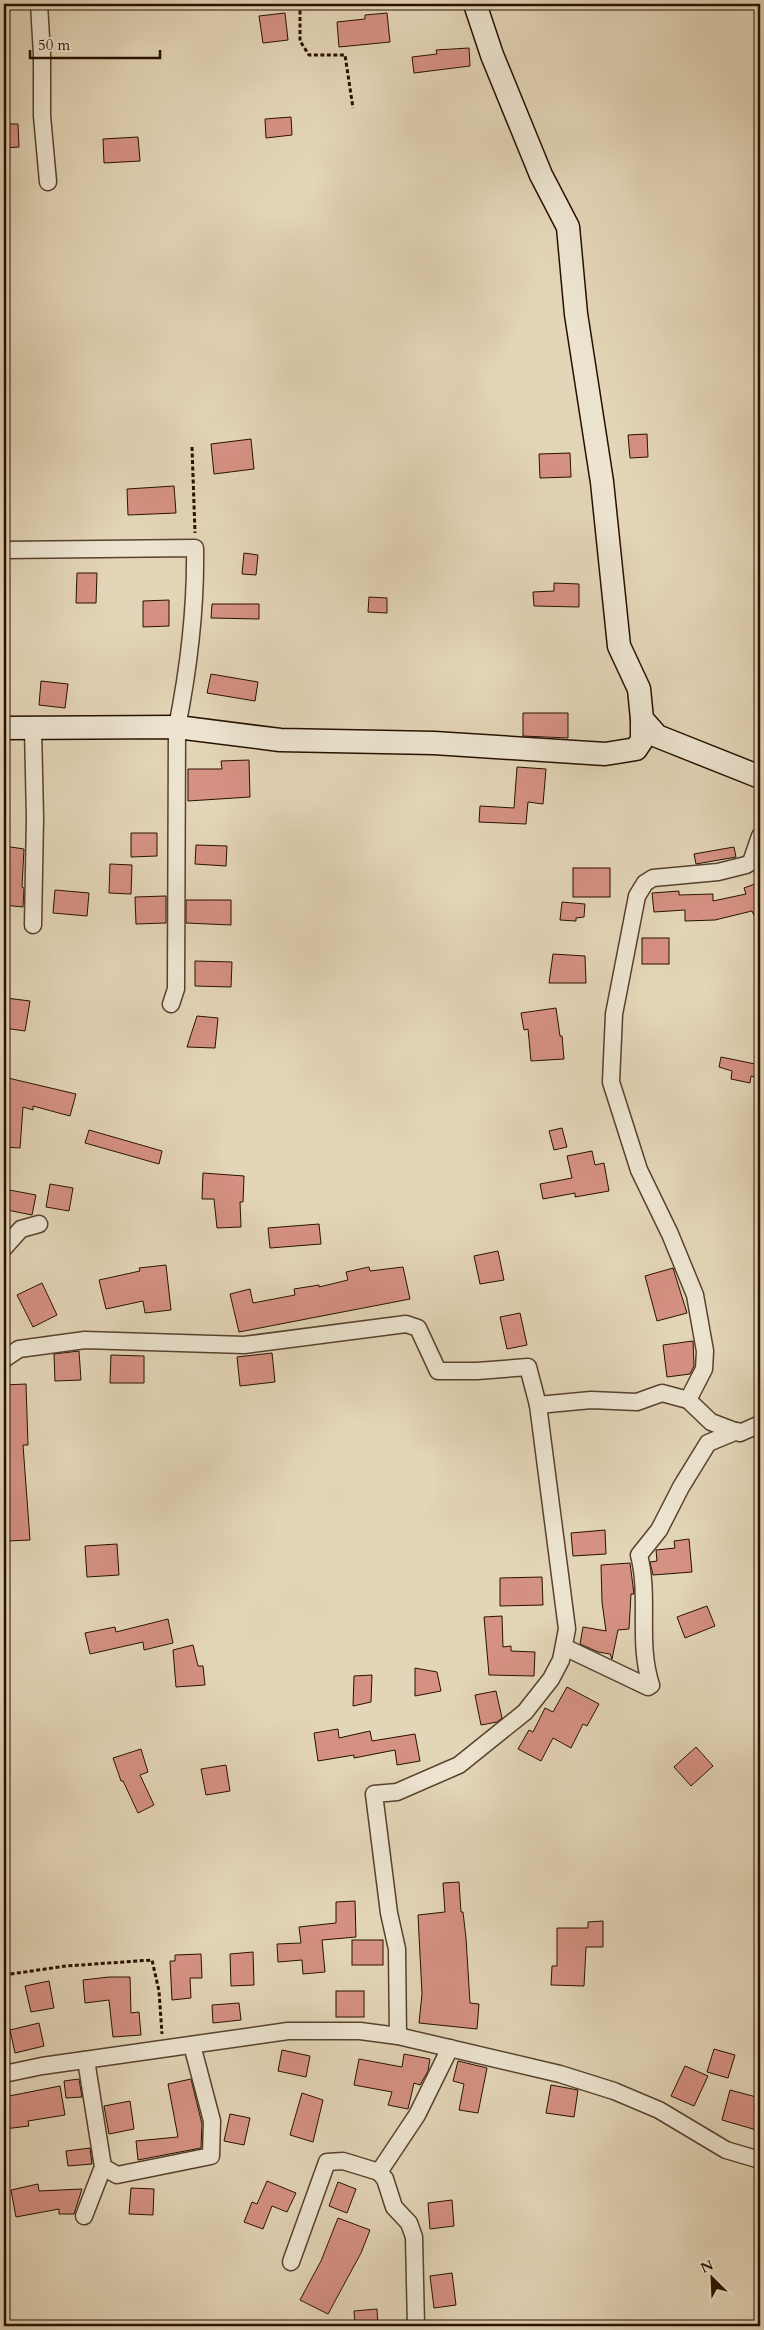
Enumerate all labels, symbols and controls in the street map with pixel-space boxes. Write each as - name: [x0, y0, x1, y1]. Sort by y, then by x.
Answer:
- scale bar: [30, 28, 160, 60]
- text: 50 m: [38, 35, 70, 55]
- north arrow: [686, 2252, 736, 2302]
- text: N: [697, 2255, 716, 2278]

